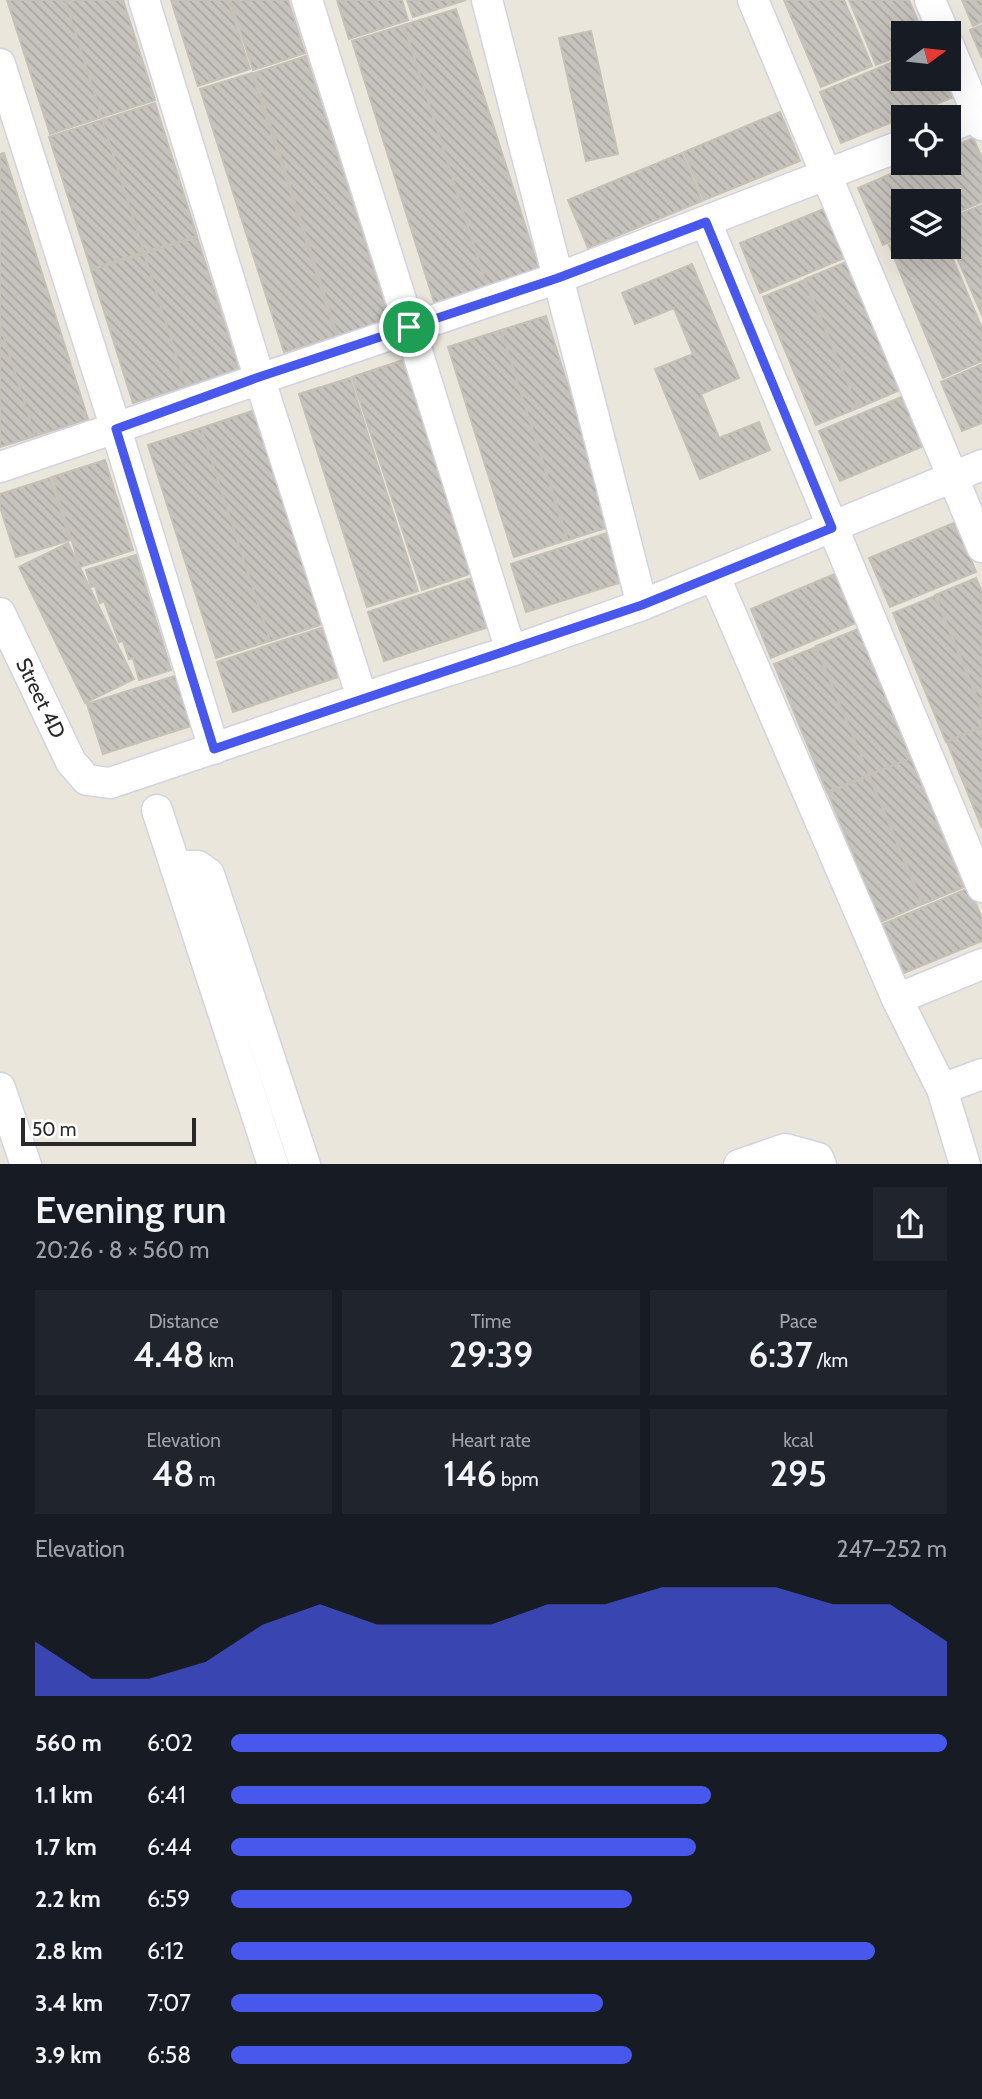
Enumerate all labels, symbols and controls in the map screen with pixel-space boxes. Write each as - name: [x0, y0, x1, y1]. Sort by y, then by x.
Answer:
- north arrow: [891, 21, 961, 91]
- map controls: [891, 21, 961, 259]
- button: locate: [891, 105, 961, 175]
- button: layers: [891, 189, 961, 259]
- pin: [379, 297, 439, 357]
- icon: arrive: [390, 308, 428, 346]
- street label: Street 4D: [11, 654, 71, 742]
- scale bar: [21, 1115, 196, 1147]
- text: 50 m: [32, 1118, 76, 1141]
- text: Evening run: [35, 1186, 227, 1233]
- button: share: [873, 1187, 947, 1261]
- text: 20:26 · 8 × 560 m: [35, 1236, 209, 1264]
- text: Distance: [149, 1310, 219, 1333]
- text: Time: [471, 1310, 511, 1333]
- text: Pace: [779, 1310, 817, 1333]
- text: 4.48: [133, 1333, 204, 1376]
- text: 29:39: [449, 1333, 533, 1376]
- text: 6:37: [749, 1333, 813, 1376]
- text: km: [204, 1349, 234, 1372]
- text: /km: [813, 1349, 848, 1372]
- text: Elevation: [147, 1429, 221, 1452]
- text: Heart rate: [451, 1429, 531, 1452]
- text: kcal: [783, 1429, 813, 1452]
- text: 48: [152, 1452, 194, 1495]
- text: 146: [443, 1452, 497, 1495]
- text: 295: [770, 1452, 827, 1495]
- text: m: [194, 1468, 215, 1491]
- text: bpm: [497, 1468, 539, 1491]
- text: Elevation: [35, 1535, 125, 1563]
- text: 247–252 m: [836, 1535, 947, 1563]
- text: 560 m: [35, 1729, 102, 1757]
- text: 6:02: [147, 1729, 193, 1757]
- text: 1.1 km: [35, 1781, 93, 1809]
- text: 6:41: [147, 1781, 186, 1809]
- text: 1.7 km: [35, 1833, 97, 1861]
- text: 6:44: [147, 1833, 191, 1861]
- text: 2.2 km: [35, 1885, 101, 1913]
- text: 6:59: [147, 1885, 190, 1913]
- text: 2.8 km: [35, 1937, 102, 1965]
- text: 6:12: [147, 1937, 184, 1965]
- text: 3.4 km: [35, 1989, 103, 2017]
- text: 7:07: [147, 1989, 191, 2017]
- text: 3.9 km: [35, 2041, 101, 2069]
- text: 6:58: [147, 2041, 191, 2069]

